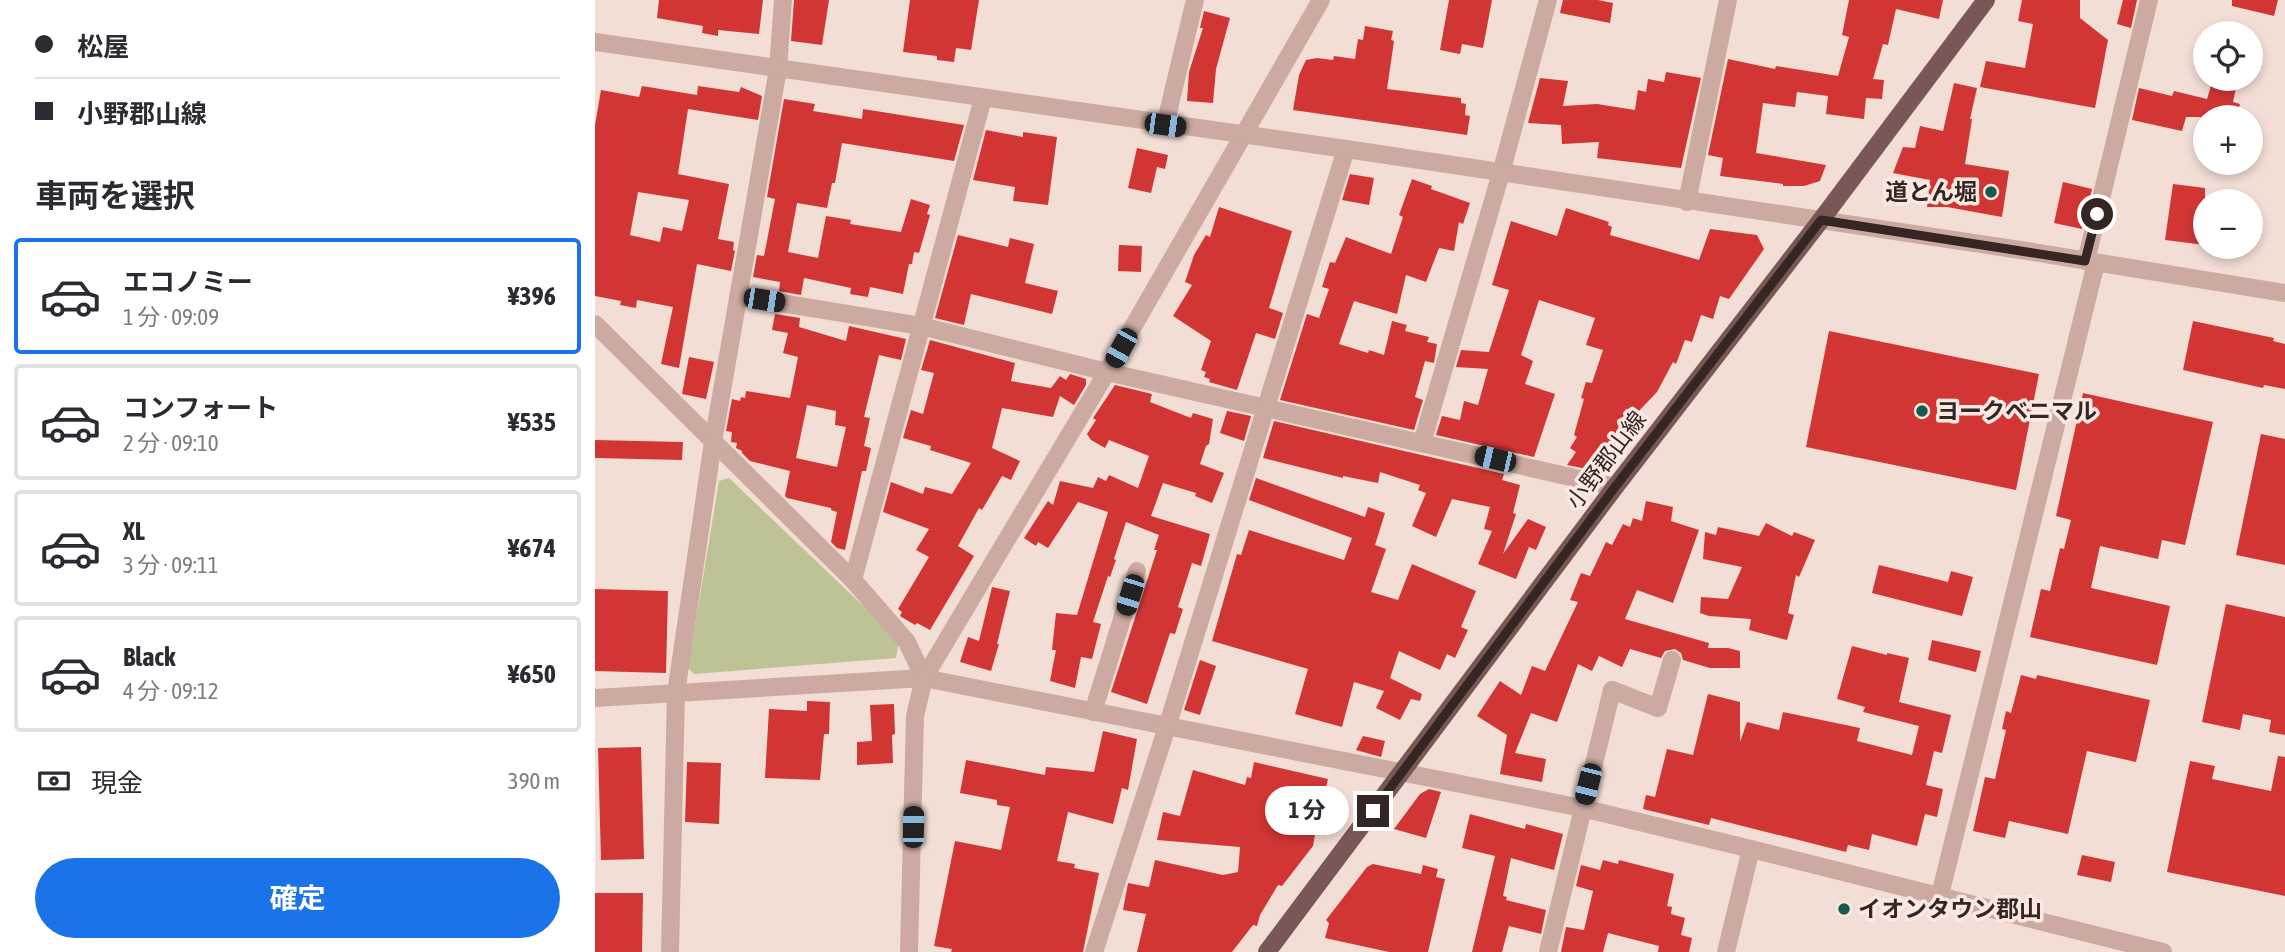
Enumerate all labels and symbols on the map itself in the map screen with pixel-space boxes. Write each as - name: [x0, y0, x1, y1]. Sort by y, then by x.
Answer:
- car: [1143, 112, 1188, 138]
- place label: 道とん堀: [1885, 179, 1977, 205]
- marker: 道とん堀: [1983, 184, 1999, 200]
- route start: [2081, 198, 2113, 230]
- car: [742, 286, 787, 314]
- car: [1102, 325, 1141, 371]
- place label: ヨークベニマル: [1936, 398, 2097, 424]
- marker: ヨークベニマル: [1914, 403, 1930, 419]
- street label: 小野郡山線: [1561, 406, 1651, 514]
- car: [1473, 444, 1518, 474]
- car: [1114, 572, 1147, 618]
- car: [1573, 761, 1604, 807]
- callout: 1 分: [1265, 786, 1349, 836]
- route end: [1357, 795, 1389, 827]
- car: [903, 806, 924, 848]
- place label: イオンタウン郡山: [1858, 896, 2042, 922]
- marker: イオンタウン郡山: [1836, 901, 1852, 917]

